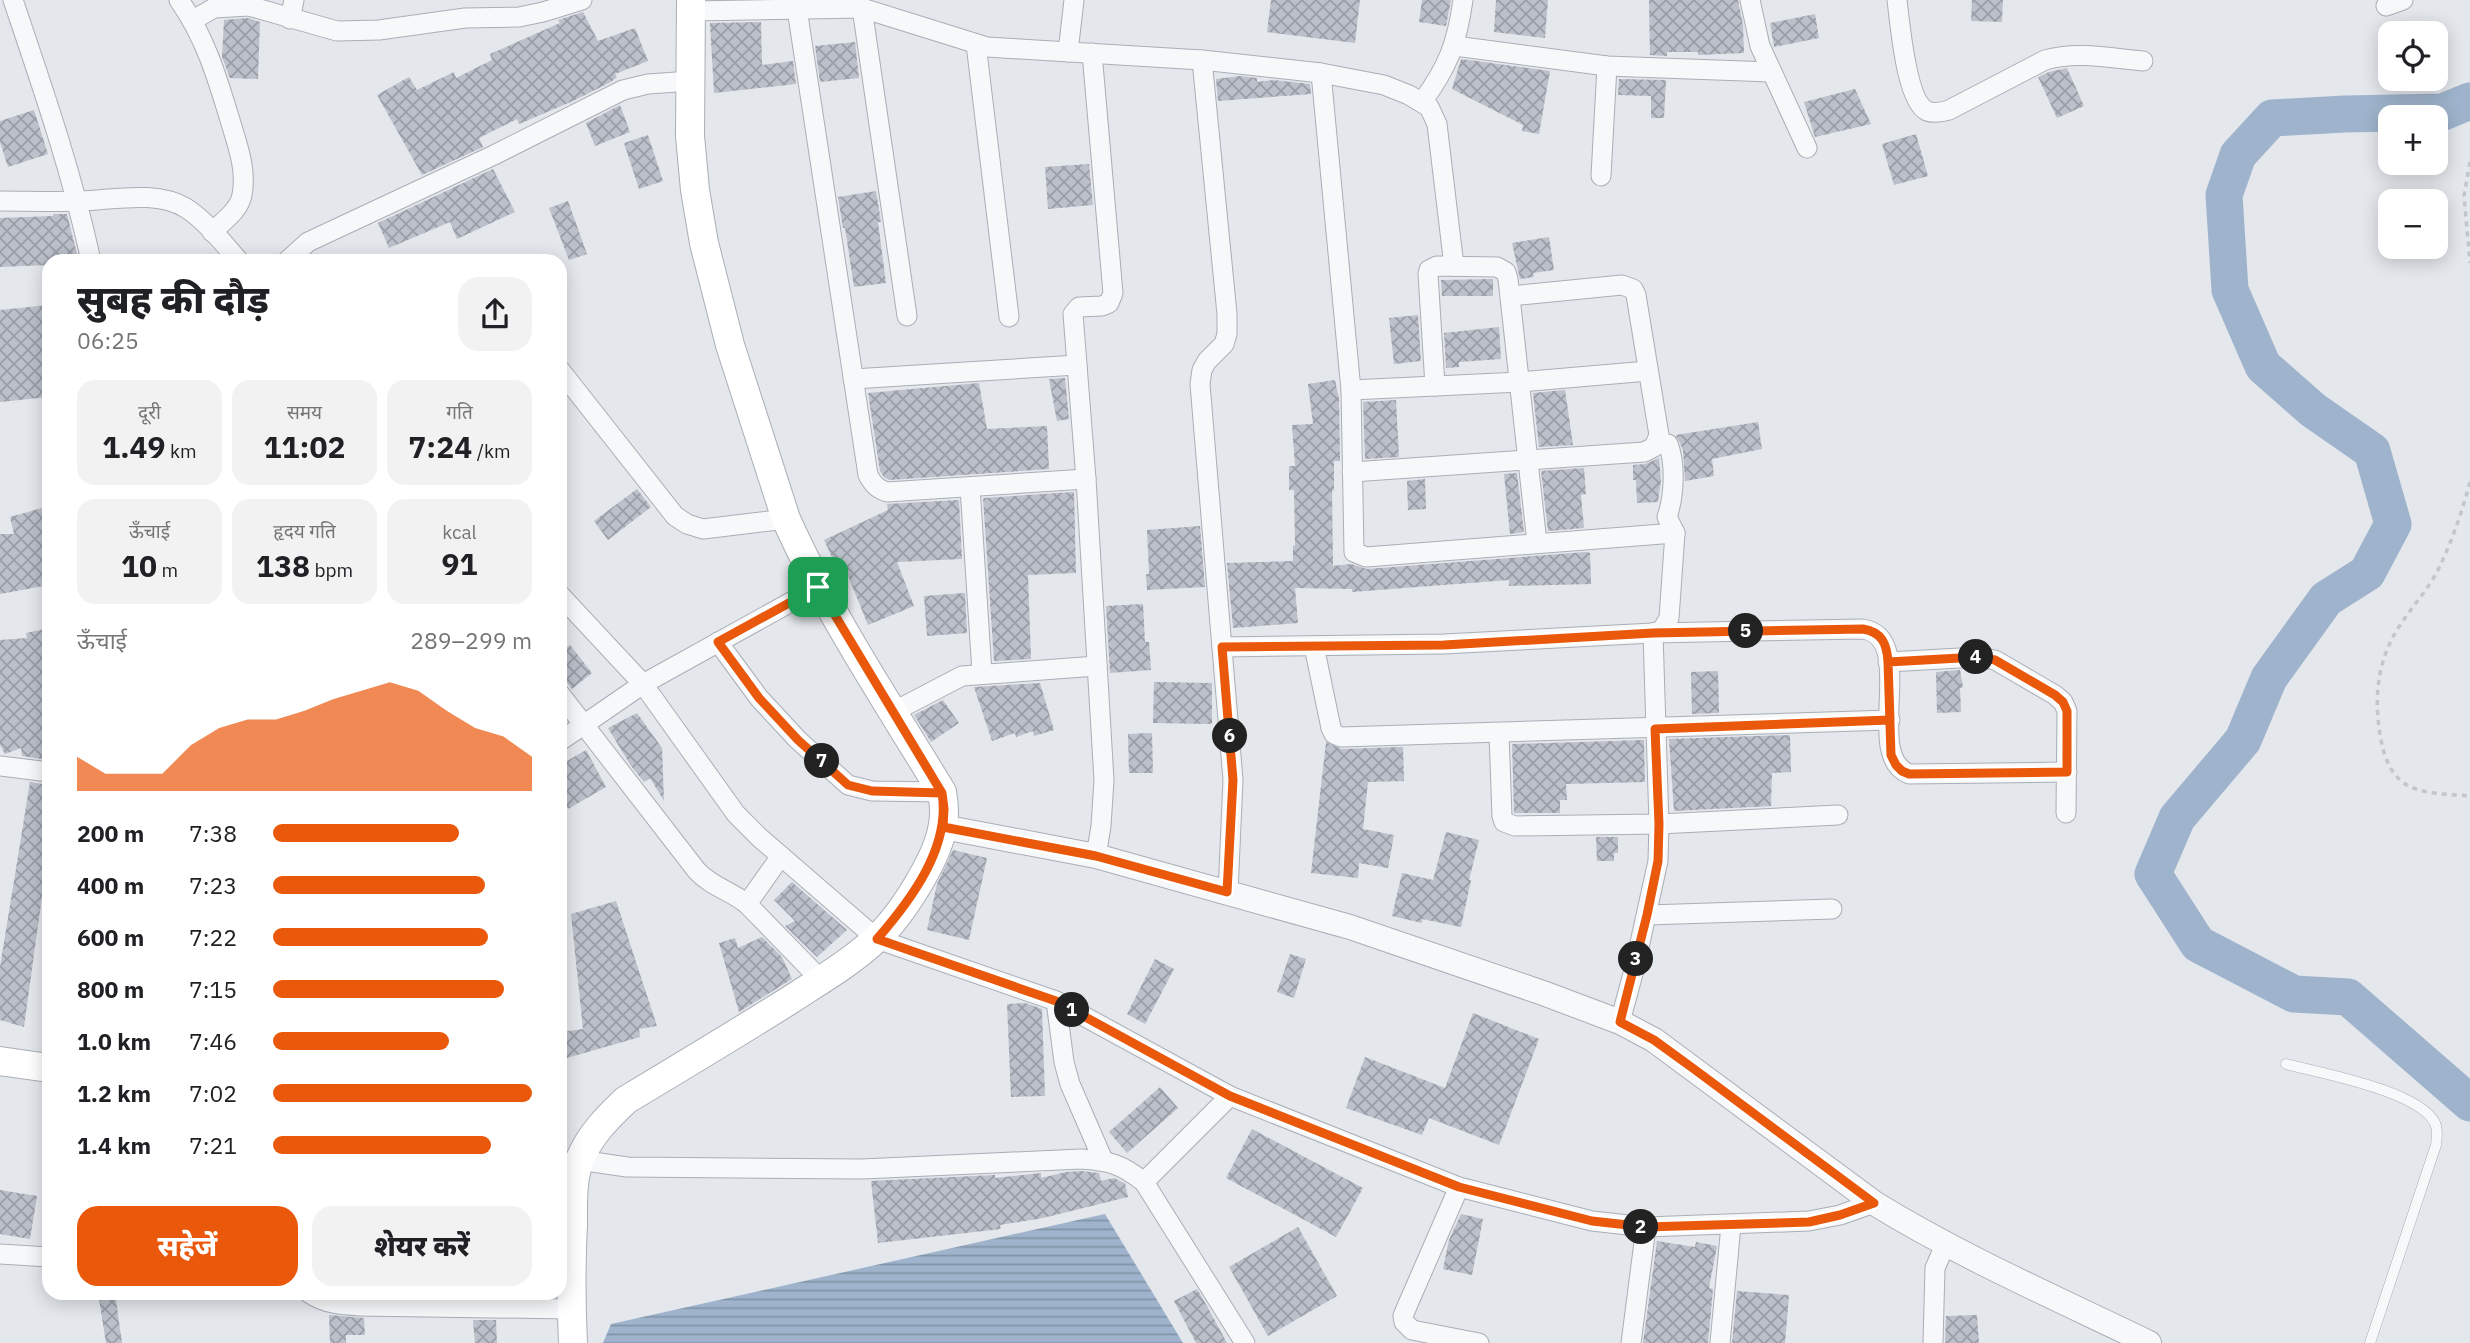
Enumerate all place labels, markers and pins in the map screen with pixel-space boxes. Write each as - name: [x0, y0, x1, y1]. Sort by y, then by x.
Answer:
- pin: [788, 557, 848, 617]
- pin: 5: [1728, 614, 1764, 648]
- pin: 4: [1958, 640, 1994, 674]
- pin: 6: [1212, 718, 1248, 754]
- pin: 7: [804, 744, 840, 778]
- pin: 3: [1618, 942, 1654, 976]
- pin: 1: [1054, 992, 1090, 1028]
- pin: 2: [1624, 1210, 1658, 1244]

